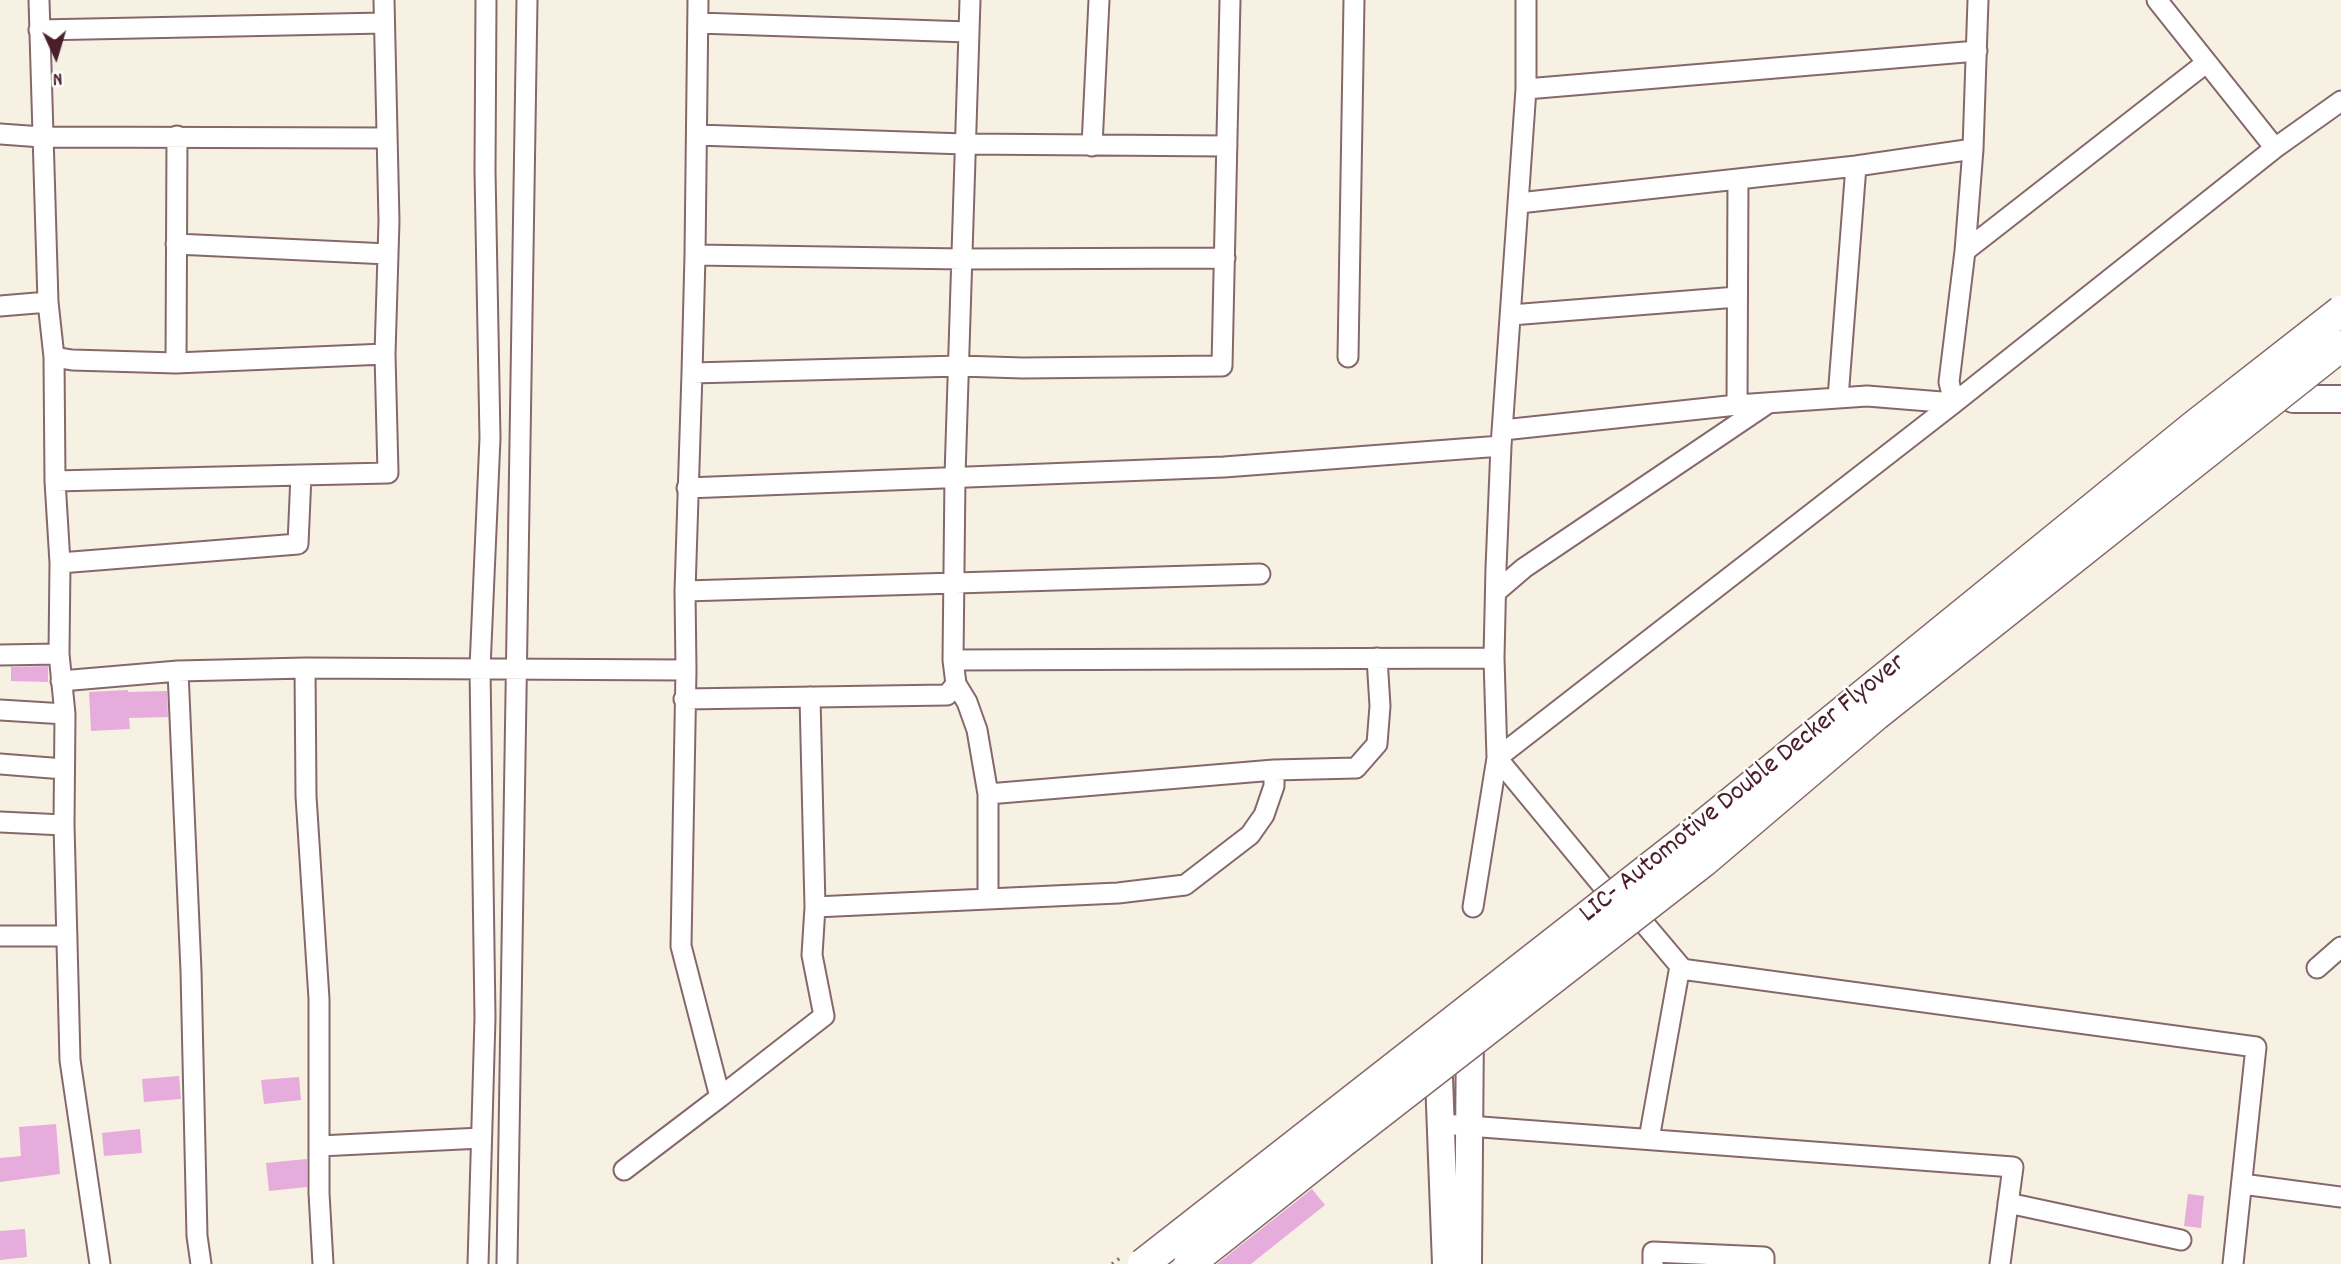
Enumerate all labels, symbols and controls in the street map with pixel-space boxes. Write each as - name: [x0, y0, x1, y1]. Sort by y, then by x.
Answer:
- north arrow: [21, 21, 91, 91]
- text: N: [52, 64, 63, 91]
- street label: LIC- Automotive Double Decker Flyover: [1574, 648, 1914, 932]

